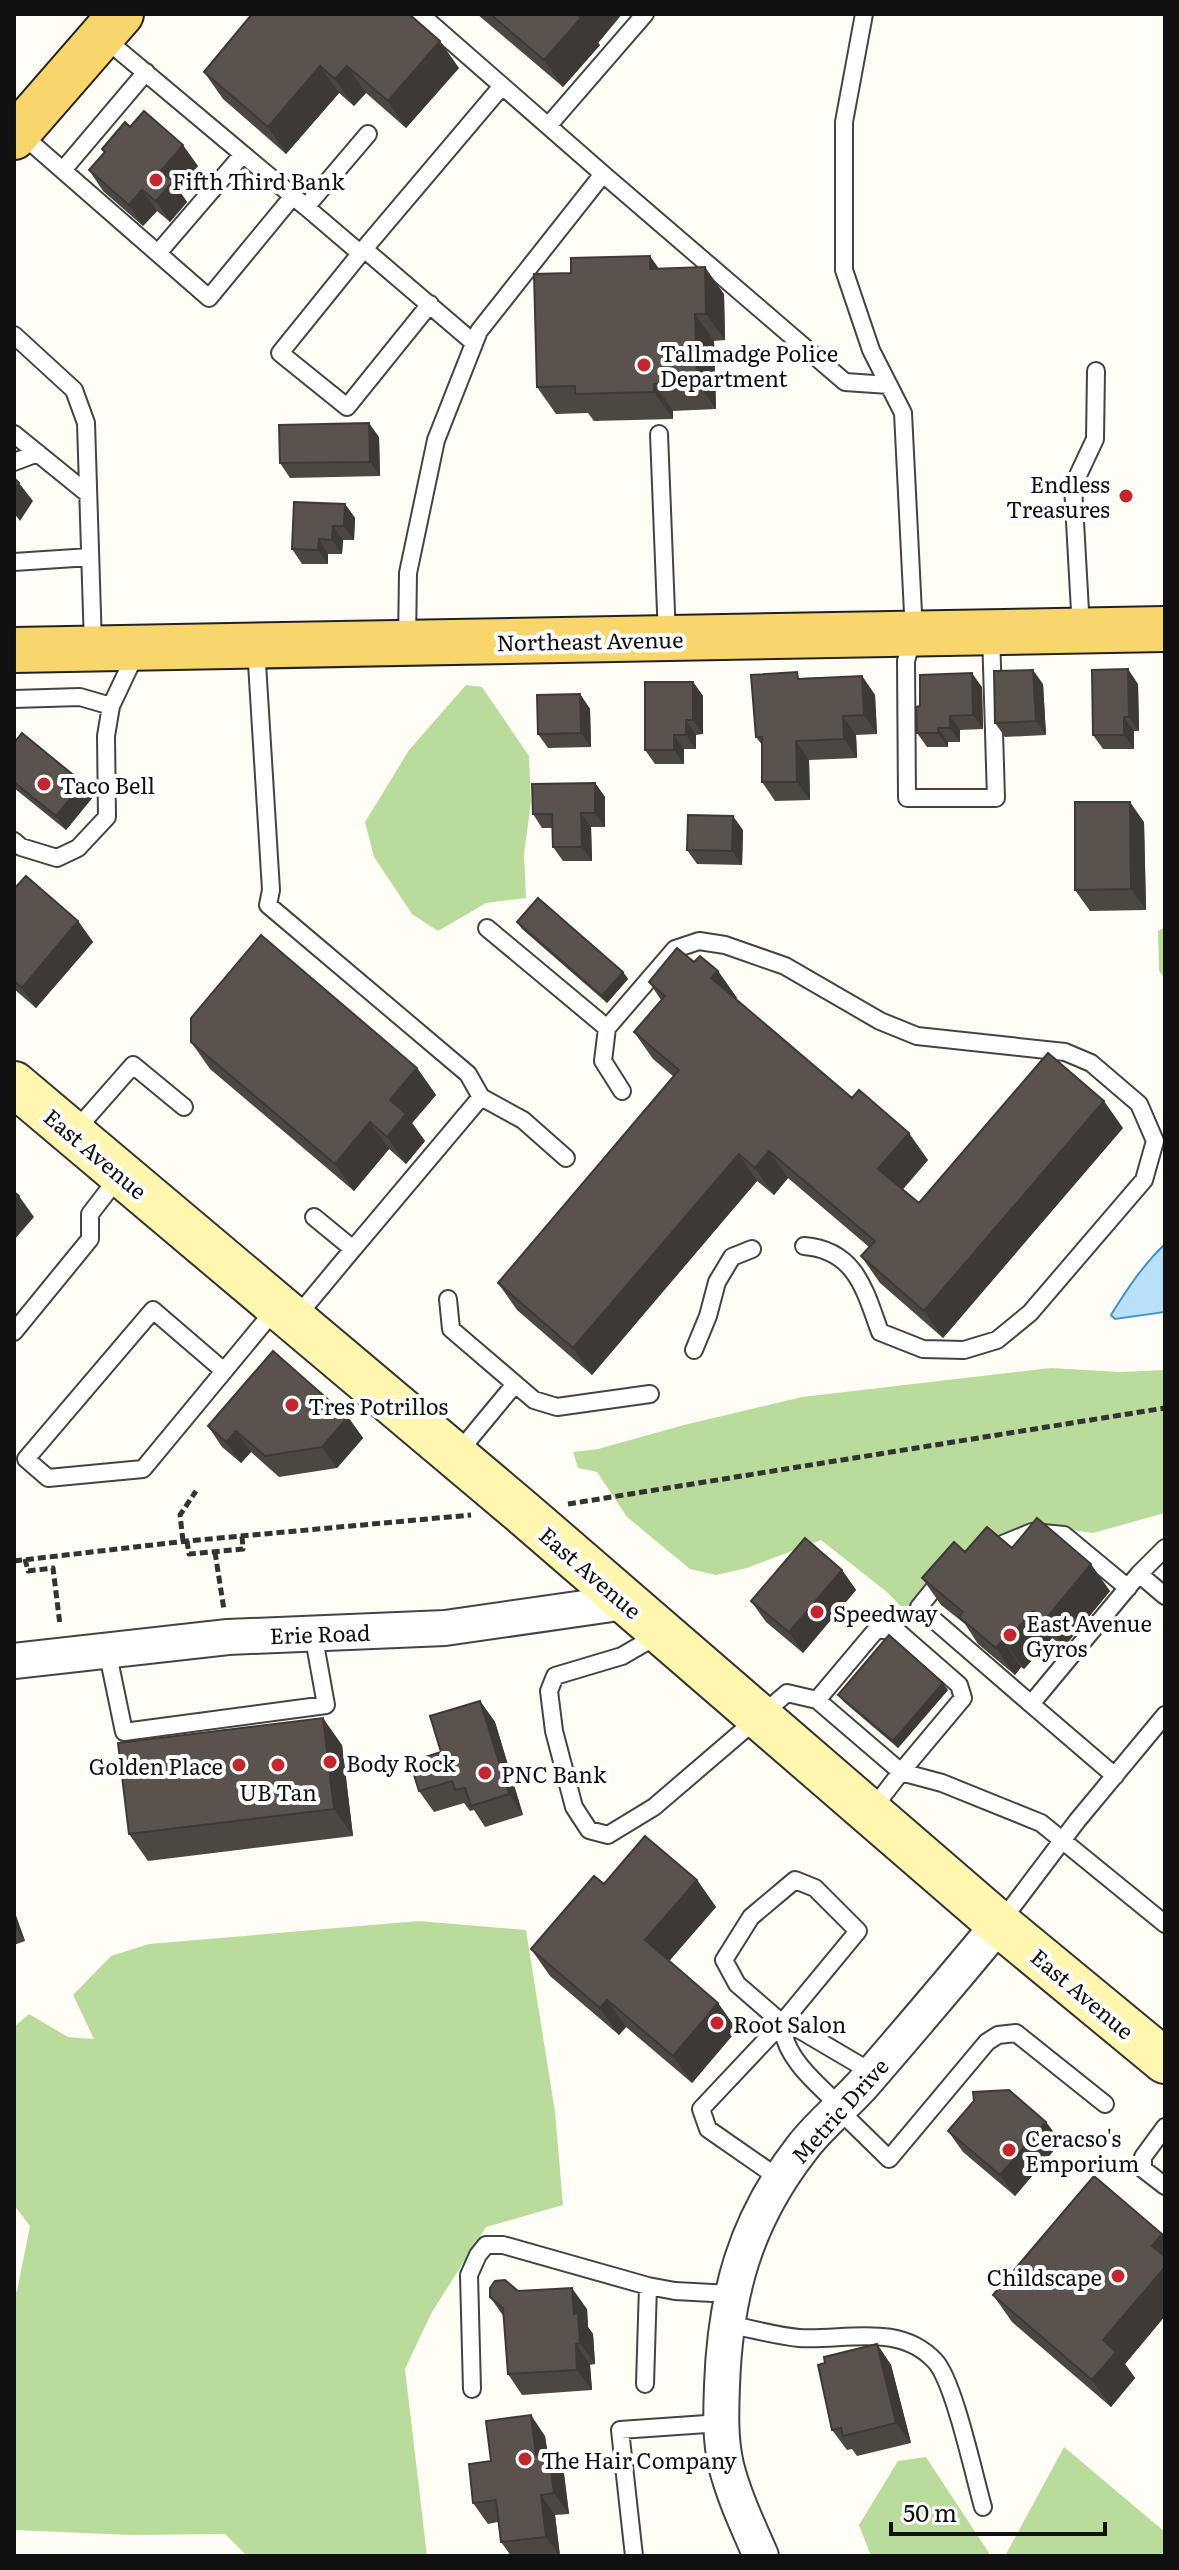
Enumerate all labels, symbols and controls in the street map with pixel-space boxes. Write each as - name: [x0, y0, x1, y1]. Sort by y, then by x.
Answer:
- place label: Fifth Third Bank: [172, 164, 345, 197]
- marker: Fifth Third Bank: [147, 171, 165, 189]
- place label: Tallmadge Police Department: [660, 336, 838, 394]
- marker: Tallmadge Police Department: [635, 356, 653, 374]
- place label: Endless Treasures: [1006, 467, 1110, 525]
- marker: Endless Treasures: [1117, 487, 1135, 505]
- street label: Northeast Avenue: [496, 622, 684, 658]
- place label: Taco Bell: [60, 768, 155, 801]
- marker: Taco Bell: [35, 775, 53, 793]
- street label: East Avenue: [37, 1100, 155, 1206]
- place label: Tres Potrillos: [308, 1389, 448, 1422]
- marker: Tres Potrillos: [283, 1396, 301, 1414]
- street label: East Avenue: [533, 1518, 649, 1626]
- place label: Speedway: [833, 1596, 938, 1629]
- marker: Speedway: [808, 1603, 826, 1621]
- place label: East Avenue Gyros: [1026, 1606, 1152, 1664]
- street label: Erie Road: [269, 1615, 371, 1651]
- marker: East Avenue Gyros: [1001, 1626, 1019, 1644]
- place label: Body Rock: [346, 1746, 456, 1779]
- place label: Golden Place: [89, 1749, 223, 1782]
- marker: Body Rock: [321, 1753, 339, 1771]
- marker: Golden Place: [230, 1756, 248, 1774]
- marker: UB Tan: [269, 1756, 287, 1774]
- place label: PNC Bank: [501, 1757, 607, 1790]
- marker: PNC Bank: [476, 1764, 494, 1782]
- place label: UB Tan: [239, 1775, 317, 1808]
- street label: East Avenue: [1024, 1940, 1142, 2046]
- place label: Root Salon: [733, 2007, 846, 2040]
- marker: Root Salon: [708, 2014, 726, 2032]
- street label: Metric Drive: [783, 2050, 895, 2170]
- place label: Ceracso's Emporium: [1025, 2121, 1139, 2179]
- marker: Ceracso's Emporium: [1000, 2141, 1018, 2159]
- place label: Childscape: [987, 2260, 1102, 2293]
- marker: Childscape: [1109, 2267, 1127, 2285]
- place label: The Hair Company: [541, 2443, 737, 2476]
- marker: The Hair Company: [516, 2450, 534, 2468]
- scale bar: [891, 2486, 1105, 2536]
- text: 50 m: [903, 2494, 957, 2529]

